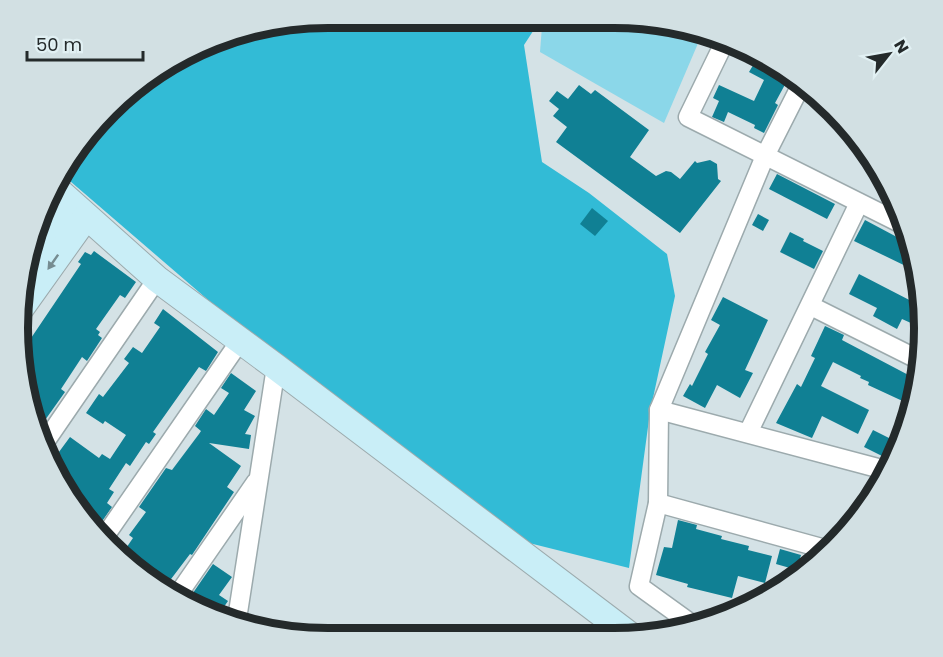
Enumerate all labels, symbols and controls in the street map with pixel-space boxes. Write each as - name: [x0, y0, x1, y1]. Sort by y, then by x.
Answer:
- scale bar: [27, 24, 142, 62]
- north arrow: [859, 24, 919, 84]
- text: 50 m: [36, 32, 82, 57]
- text: N: [888, 35, 914, 58]
- one-way arrow: [47, 254, 59, 270]

